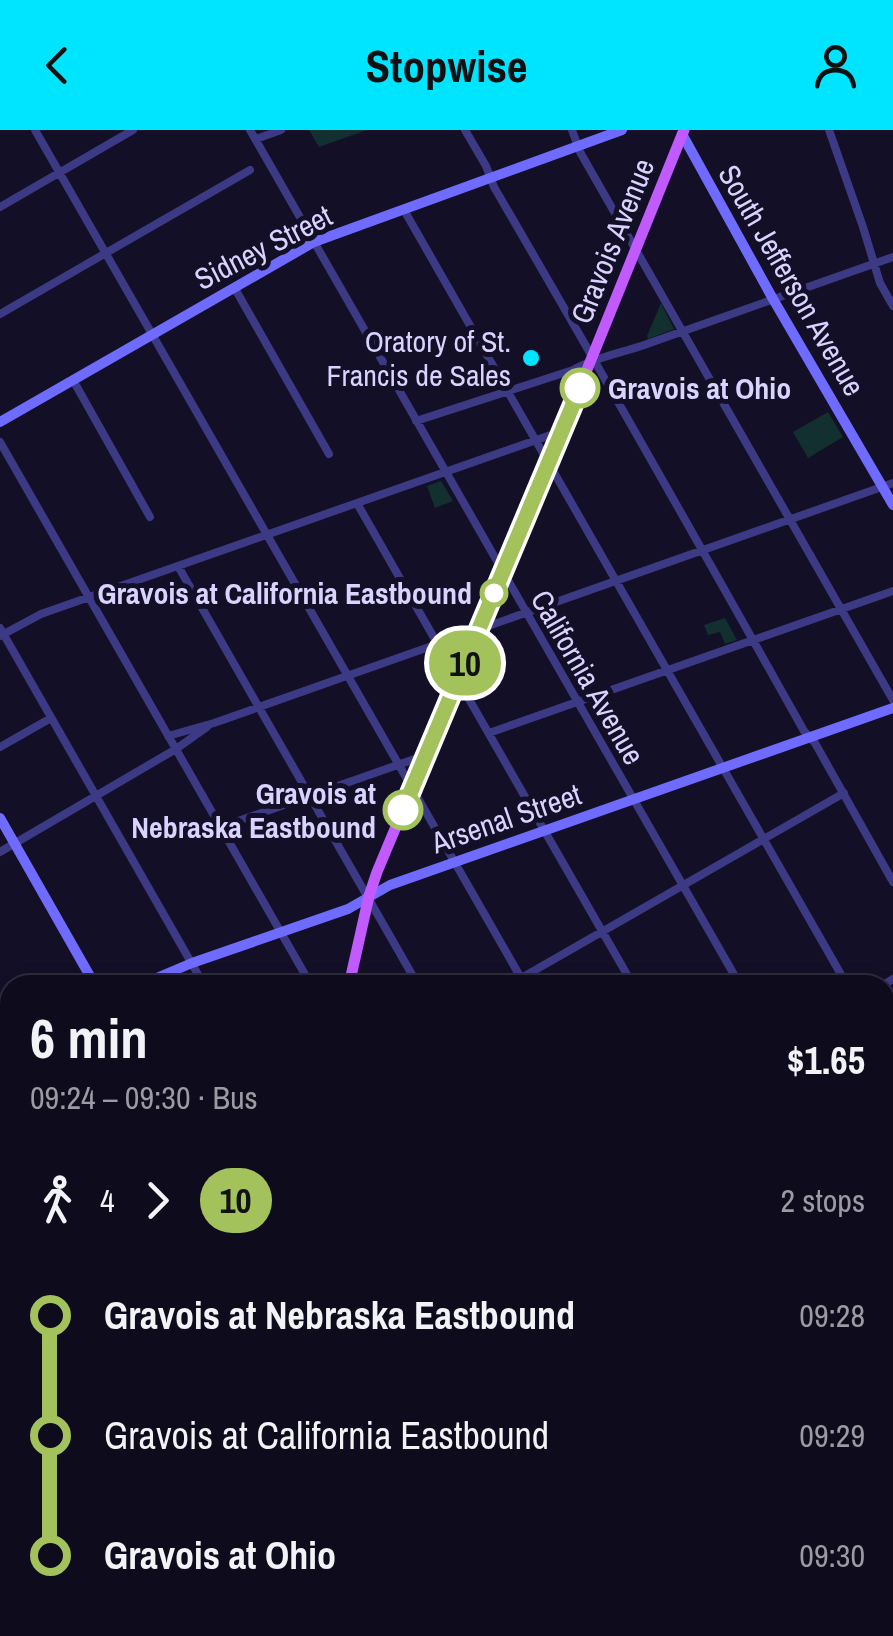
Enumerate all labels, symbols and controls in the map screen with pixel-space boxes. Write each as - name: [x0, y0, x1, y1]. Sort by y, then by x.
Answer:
- text: Stopwise: [365, 35, 528, 96]
- icon: back: [30, 38, 85, 93]
- icon: person: [808, 38, 863, 93]
- street label: Gravois Avenue: [561, 153, 663, 329]
- street label: South Jefferson Avenue: [710, 157, 874, 403]
- street label: Sidney Street: [188, 195, 339, 299]
- place label: Oratory of St. Francis de Sales: [326, 321, 511, 395]
- marker: Oratory of St. Francis de Sales: [520, 347, 542, 369]
- place label: Gravois at Ohio: [608, 368, 791, 408]
- marker: Gravois at Ohio: [561, 369, 599, 407]
- place label: Gravois at California Eastbound: [97, 573, 472, 613]
- marker: Gravois at California Eastbound: [481, 580, 507, 606]
- street label: California Avenue: [522, 582, 654, 772]
- line badge: 10: [420, 630, 510, 696]
- text: 10: [449, 640, 481, 687]
- place label: Gravois at Nebraska Eastbound: [131, 773, 376, 847]
- street label: Arsenal Street: [425, 774, 586, 863]
- marker: Gravois at Nebraska Eastbound: [384, 791, 422, 829]
- text: 6 min: [30, 1001, 148, 1075]
- text: $1.65: [787, 1035, 865, 1086]
- text: 09:24 – 09:30 · Bus: [30, 1076, 258, 1119]
- icon: walk: [30, 1173, 85, 1228]
- icon: forward: [130, 1173, 185, 1228]
- text: 10: [220, 1177, 252, 1224]
- text: 4: [100, 1179, 115, 1222]
- text: 2 stops: [780, 1179, 865, 1222]
- text: Gravois at Nebraska Eastbound: [104, 1290, 575, 1341]
- text: 09:28: [799, 1294, 865, 1337]
- text: Gravois at California Eastbound: [104, 1410, 549, 1461]
- text: 09:29: [799, 1414, 865, 1457]
- text: Gravois at Ohio: [104, 1530, 336, 1581]
- text: 09:30: [799, 1534, 865, 1577]

